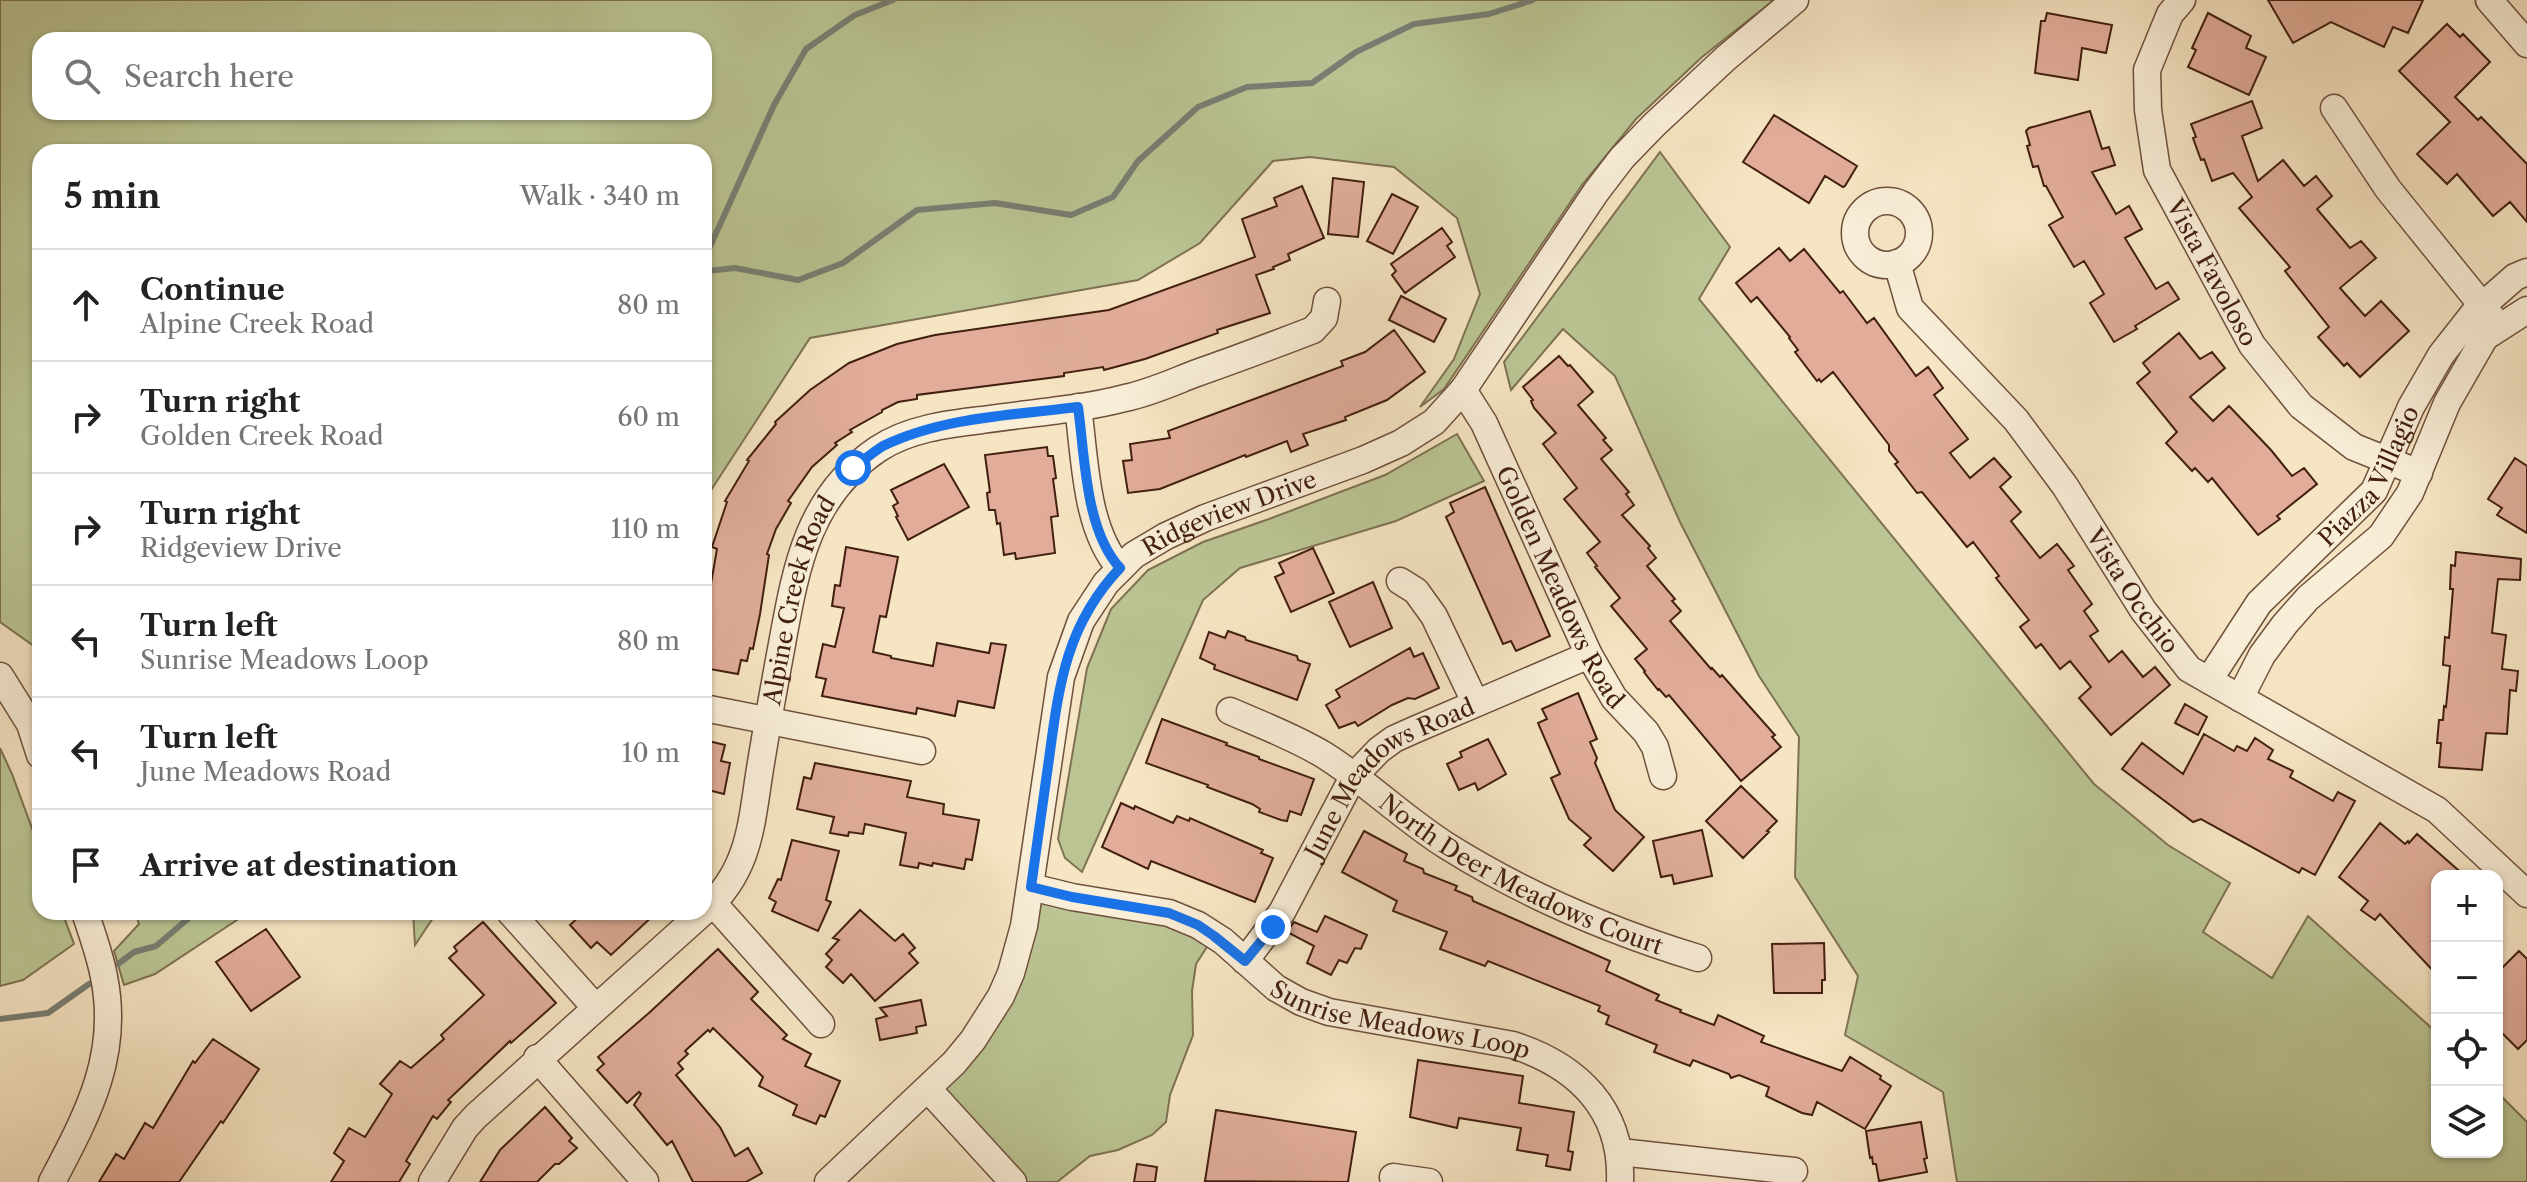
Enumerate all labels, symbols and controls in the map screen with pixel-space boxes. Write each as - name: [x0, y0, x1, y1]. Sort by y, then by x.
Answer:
- search box: [32, 32, 712, 120]
- icon: search: [60, 54, 104, 98]
- text: Search here: [124, 58, 294, 95]
- text: 5 min: [64, 175, 161, 217]
- text: Walk · 340 m: [520, 180, 680, 212]
- street label: Vista Favoloso: [2160, 193, 2264, 351]
- text: Continue: [140, 271, 285, 308]
- icon: ahead: [64, 283, 108, 327]
- text: 80 m: [617, 289, 680, 321]
- text: Alpine Creek Road: [140, 308, 374, 340]
- text: Turn right: [140, 383, 300, 420]
- icon: right: [64, 395, 108, 439]
- text: 60 m: [617, 401, 680, 433]
- street label: Piazza Villagio: [2312, 401, 2424, 552]
- text: Golden Creek Road: [140, 420, 384, 452]
- route start: [835, 450, 871, 486]
- street label: Golden Meadows Road: [1491, 461, 1631, 715]
- street label: Ridgeview Drive: [1136, 464, 1320, 562]
- street label: Alpine Creek Road: [756, 490, 841, 708]
- text: Turn right: [140, 495, 300, 532]
- icon: right: [64, 507, 108, 551]
- text: 110 m: [611, 513, 680, 545]
- street label: Vista Occhio: [2080, 522, 2185, 659]
- text: Ridgeview Drive: [140, 532, 342, 564]
- text: Turn left: [140, 607, 277, 644]
- icon: left: [64, 619, 108, 663]
- text: 80 m: [617, 625, 680, 657]
- text: Sunrise Meadows Loop: [140, 644, 429, 676]
- street label: June Meadows Road: [1296, 691, 1479, 867]
- text: Turn left: [140, 719, 277, 756]
- icon: left: [64, 731, 108, 775]
- text: 10 m: [621, 737, 680, 769]
- text: June Meadows Road: [140, 756, 391, 788]
- street label: North Deer Meadows Court: [1374, 787, 1667, 960]
- icon: arrive: [64, 843, 108, 887]
- text: Arrive at destination: [140, 847, 458, 884]
- map controls: [2431, 870, 2503, 1158]
- button: +: [2431, 870, 2503, 942]
- route end: [1255, 909, 1291, 945]
- button: −: [2431, 942, 2503, 1014]
- street label: Sunrise Meadows Loop: [1266, 974, 1535, 1065]
- button: locate: [2431, 1014, 2503, 1086]
- button: layers: [2431, 1086, 2503, 1158]

